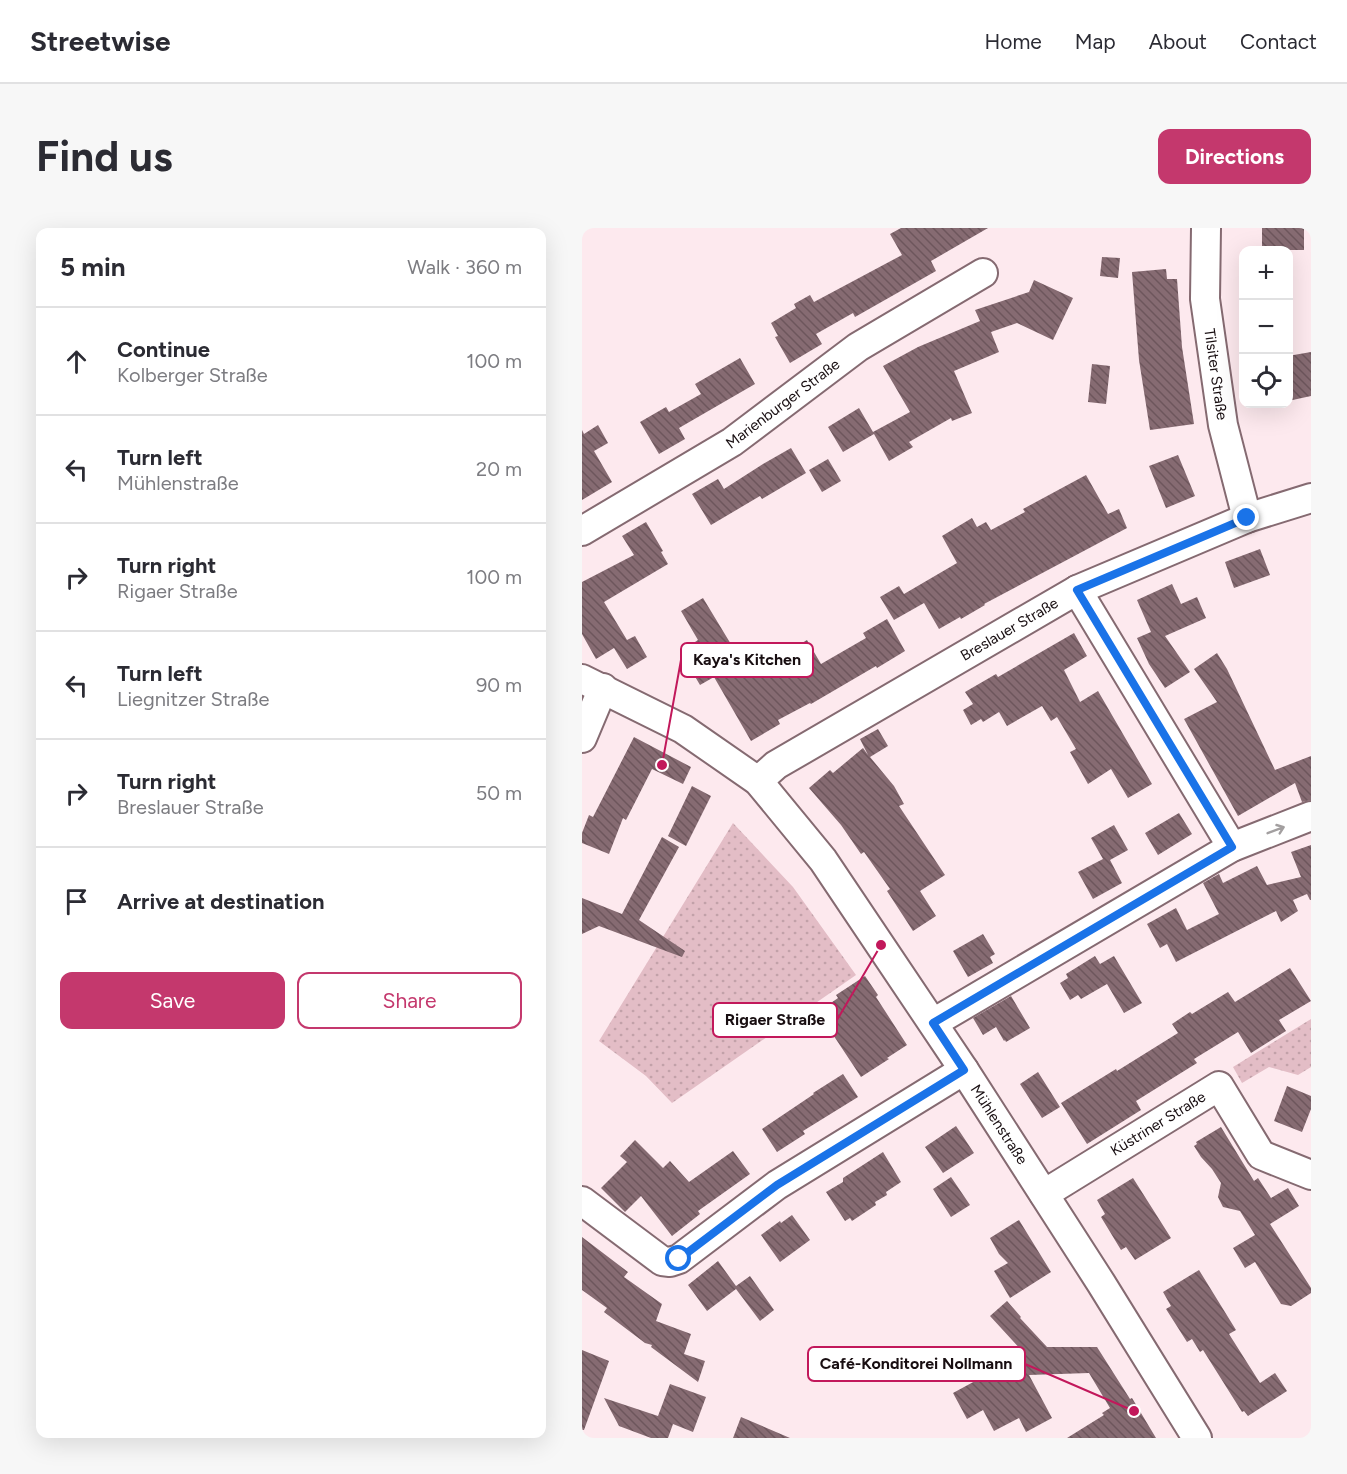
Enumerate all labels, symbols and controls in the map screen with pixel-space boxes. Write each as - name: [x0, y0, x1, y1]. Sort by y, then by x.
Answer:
- text: Streetwise: [30, 24, 170, 58]
- text: Home: [985, 29, 1042, 54]
- text: Map: [1075, 29, 1116, 54]
- text: About: [1149, 29, 1207, 54]
- text: Contact: [1240, 29, 1317, 54]
- button: Directions: [1158, 129, 1311, 184]
- text: Find us: [36, 131, 173, 182]
- map controls: [1239, 246, 1293, 408]
- button: +: [1239, 246, 1293, 300]
- text: 5 min: [60, 251, 126, 283]
- text: Walk · 360 m: [407, 255, 522, 279]
- button: −: [1239, 300, 1293, 354]
- street label: Tilsiter Straße: [1200, 327, 1231, 421]
- text: Continue: [117, 336, 210, 363]
- icon: ahead: [60, 345, 93, 378]
- text: 100 m: [466, 349, 522, 373]
- button: locate: [1239, 354, 1293, 408]
- street label: Marienburger Straße: [722, 355, 843, 452]
- text: Kolberger Straße: [117, 363, 268, 387]
- text: Turn left: [117, 444, 203, 471]
- icon: left: [60, 453, 93, 486]
- text: 20 m: [476, 457, 522, 481]
- text: Mühlenstraße: [117, 471, 239, 495]
- route end: [1233, 504, 1259, 530]
- text: Turn right: [117, 552, 216, 579]
- icon: right: [60, 561, 93, 594]
- text: 100 m: [466, 565, 522, 589]
- text: Rigaer Straße: [117, 579, 238, 603]
- street label: Breslauer Straße: [957, 594, 1061, 665]
- callout: Kaya's Kitchen: [681, 643, 813, 677]
- text: Kaya's Kitchen: [693, 650, 801, 669]
- text: Turn left: [117, 660, 203, 687]
- icon: left: [60, 669, 93, 702]
- text: 90 m: [476, 673, 522, 697]
- text: Liegnitzer Straße: [117, 687, 270, 711]
- text: Turn right: [117, 768, 216, 795]
- icon: right: [60, 777, 93, 810]
- text: 50 m: [476, 781, 522, 805]
- text: Breslauer Straße: [117, 795, 264, 819]
- one-way arrow: [1266, 824, 1285, 835]
- icon: arrive: [60, 885, 93, 918]
- text: Arrive at destination: [117, 888, 325, 915]
- button: Save: [60, 972, 285, 1029]
- button: Share: [297, 972, 522, 1029]
- callout: Rigaer Straße: [713, 1003, 837, 1037]
- text: Rigaer Straße: [725, 1010, 825, 1029]
- street label: Mühlenstraße: [967, 1081, 1031, 1168]
- street label: Küstriner Straße: [1107, 1088, 1209, 1160]
- route start: [665, 1245, 691, 1271]
- callout: Café-Konditorei Nollmann: [808, 1347, 1025, 1381]
- text: Café-Konditorei Nollmann: [820, 1354, 1012, 1373]

